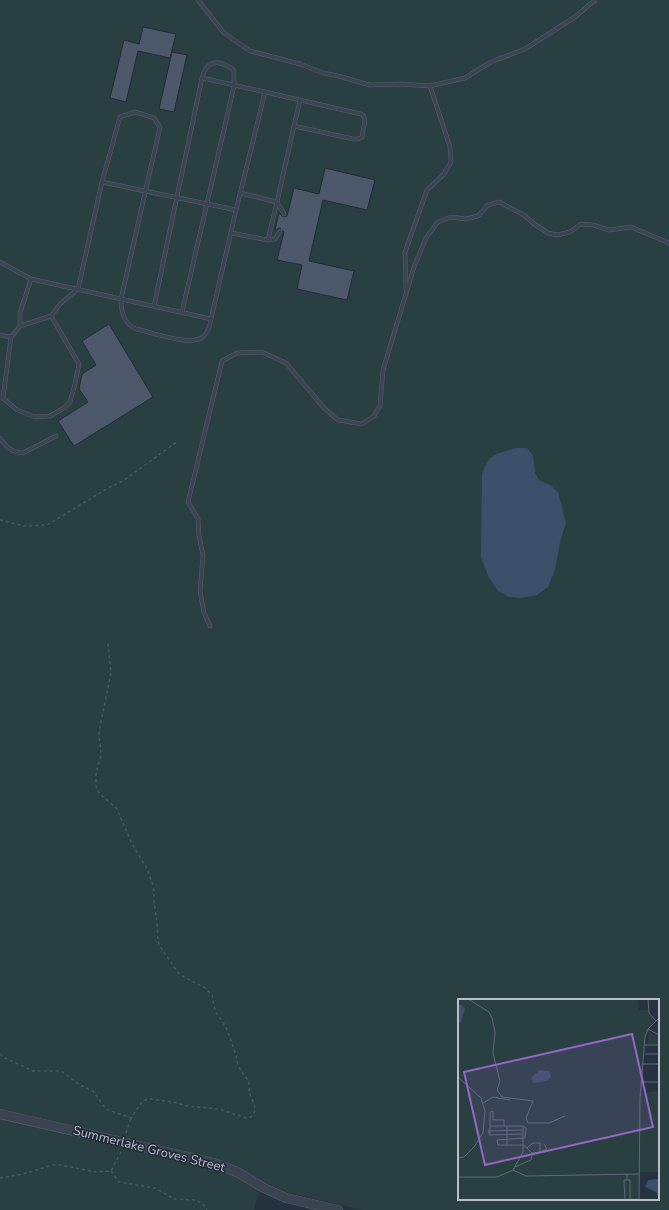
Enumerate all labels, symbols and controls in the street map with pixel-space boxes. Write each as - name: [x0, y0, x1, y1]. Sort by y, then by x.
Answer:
- inset map: [458, 999, 659, 1200]
- street label: Summerlake Groves Street: [71, 1121, 227, 1177]

